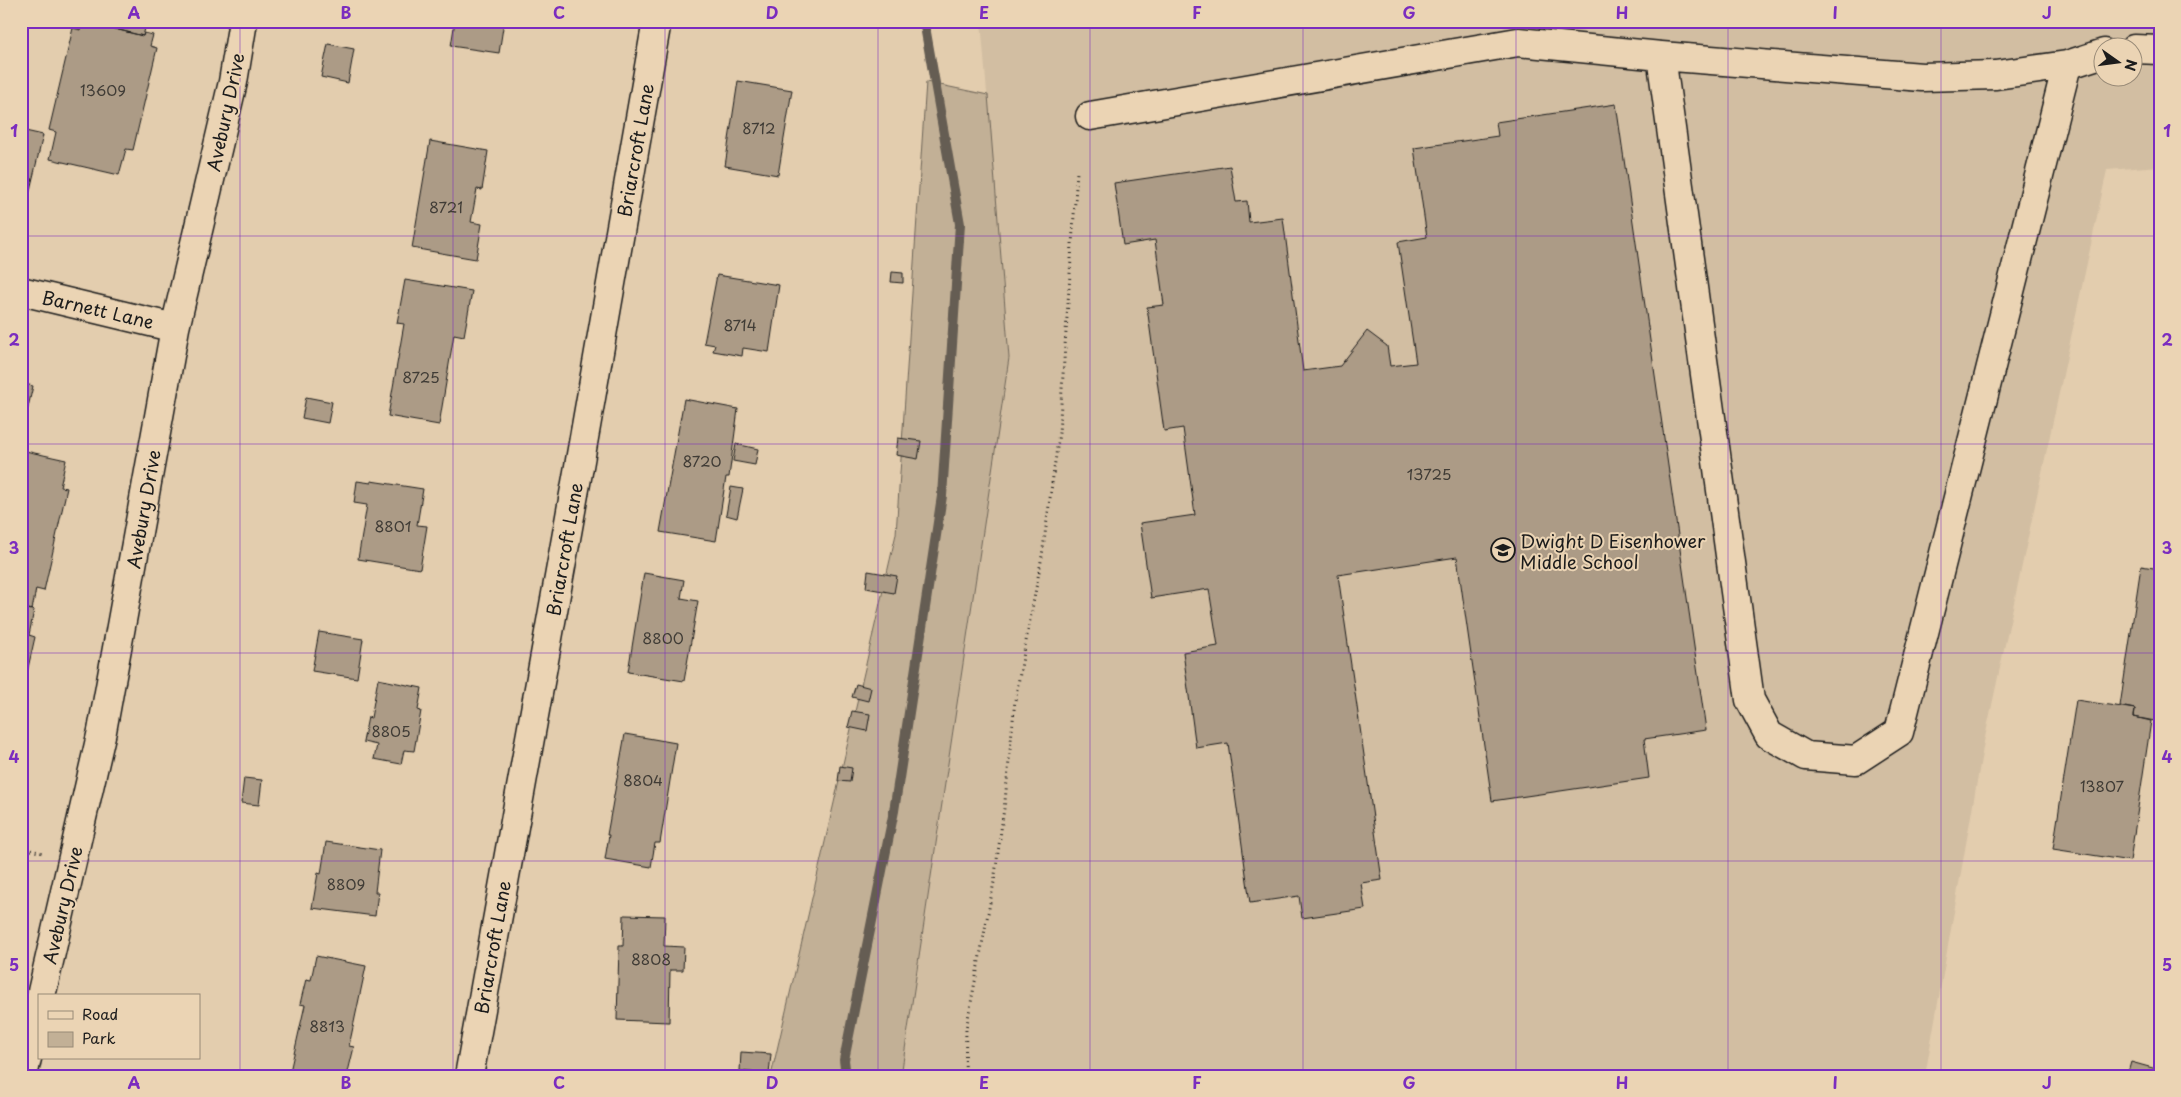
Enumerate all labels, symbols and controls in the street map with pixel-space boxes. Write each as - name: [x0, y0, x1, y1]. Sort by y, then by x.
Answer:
- text: A: [128, 0, 141, 24]
- text: B: [341, 0, 352, 24]
- text: C: [553, 0, 565, 24]
- text: D: [766, 0, 778, 24]
- text: E: [979, 0, 989, 24]
- text: F: [1192, 0, 1202, 24]
- text: G: [1402, 0, 1416, 24]
- text: H: [1616, 0, 1628, 24]
- text: I: [1832, 0, 1838, 24]
- text: J: [2042, 0, 2052, 24]
- north arrow: [2094, 38, 2144, 88]
- street label: Avebury Drive: [199, 50, 251, 174]
- text: N: [2120, 57, 2143, 73]
- house number: 13609: [80, 78, 126, 101]
- street label: Briarcroft Lane: [610, 81, 660, 219]
- house number: 8712: [742, 116, 776, 139]
- text: 1: [10, 118, 18, 142]
- text: 1: [2163, 118, 2171, 142]
- house number: 8721: [429, 195, 463, 218]
- street label: Barnett Lane: [39, 283, 157, 335]
- house number: 8714: [723, 313, 757, 336]
- text: 2: [8, 327, 20, 351]
- text: 2: [2161, 327, 2173, 351]
- house number: 8725: [402, 365, 440, 388]
- street label: Avebury Drive: [119, 447, 167, 571]
- house number: 8720: [683, 449, 721, 472]
- house number: 13725: [1407, 462, 1451, 485]
- street label: Briarcroft Lane: [539, 480, 589, 618]
- house number: 8801: [375, 514, 411, 537]
- place label: Dwight D Eisenhower Middle School: [1520, 527, 1706, 575]
- text: 3: [9, 535, 19, 559]
- text: 3: [2162, 535, 2172, 559]
- school or university icon: Dwight D Eisenhower Middle School: [1490, 537, 1516, 563]
- house number: 8800: [642, 626, 684, 649]
- house number: 8805: [371, 719, 411, 742]
- text: 4: [9, 744, 20, 768]
- text: 4: [2162, 744, 2173, 768]
- house number: 8804: [623, 768, 663, 791]
- house number: 13807: [2080, 774, 2125, 797]
- street label: Avebury Drive: [35, 843, 89, 967]
- house number: 8809: [327, 872, 365, 895]
- street label: Briarcroft Lane: [467, 878, 517, 1016]
- house number: 8808: [631, 947, 671, 970]
- text: 5: [9, 952, 19, 976]
- text: 5: [2162, 952, 2172, 976]
- legend: [38, 994, 200, 1060]
- text: Road: [82, 1002, 118, 1025]
- house number: 8813: [309, 1014, 345, 1037]
- text: Park: [82, 1026, 116, 1049]
- text: A: [128, 1070, 141, 1094]
- text: B: [341, 1070, 352, 1094]
- text: C: [553, 1070, 565, 1094]
- text: D: [766, 1070, 778, 1094]
- text: E: [979, 1070, 989, 1094]
- text: F: [1192, 1070, 1202, 1094]
- text: G: [1402, 1070, 1416, 1094]
- text: H: [1616, 1070, 1628, 1094]
- text: I: [1832, 1070, 1838, 1094]
- text: J: [2042, 1070, 2052, 1094]

